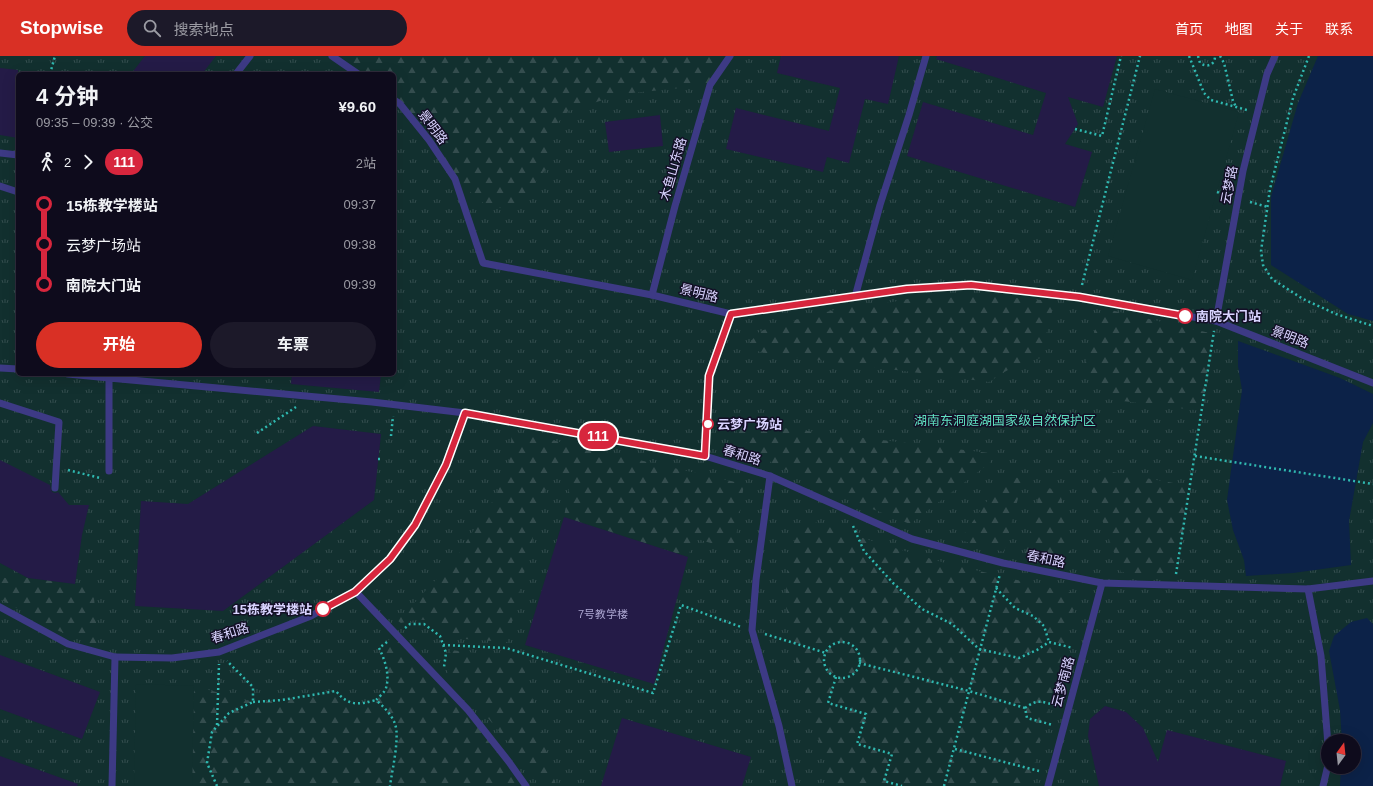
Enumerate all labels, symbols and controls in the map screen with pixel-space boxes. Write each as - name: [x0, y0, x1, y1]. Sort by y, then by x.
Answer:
- search box: [127, 10, 407, 46]
- text: Stopwise: [20, 17, 103, 38]
- icon: search: [141, 17, 163, 39]
- text: 搜索地点: [173, 21, 233, 38]
- text: 首页: [1175, 21, 1203, 37]
- text: 地图: [1225, 21, 1253, 37]
- text: 关于: [1275, 21, 1303, 37]
- text: 联系: [1325, 21, 1353, 37]
- text: 4 分钟: [36, 84, 98, 109]
- text: ¥9.60: [338, 98, 376, 115]
- street label: 景明路: [415, 107, 451, 147]
- text: 09:35 – 09:39 · 公交: [36, 115, 153, 130]
- street label: 木鱼山东路: [657, 136, 689, 202]
- icon: walk: [36, 151, 58, 173]
- icon: forward: [77, 151, 99, 173]
- text: 111: [113, 154, 135, 170]
- text: 2: [64, 155, 71, 170]
- text: 2站: [356, 156, 376, 171]
- street label: 云梦路: [1218, 164, 1240, 206]
- text: 15栋教学楼站: [66, 197, 158, 214]
- text: 09:37: [343, 197, 376, 212]
- text: 云梦广场站: [66, 237, 141, 254]
- text: 09:38: [343, 237, 376, 252]
- text: 南院大门站: [66, 277, 141, 294]
- text: 09:39: [343, 277, 376, 292]
- street label: 景明路: [678, 281, 720, 305]
- marker: 南院大门站: [1177, 308, 1193, 324]
- place label: 南院大门站: [1196, 309, 1261, 324]
- button: 开始: [36, 322, 202, 368]
- button: 车票: [210, 322, 376, 368]
- street label: 景明路: [1269, 323, 1311, 351]
- park label: 湖南东洞庭湖国家级自然保护区: [914, 413, 1096, 428]
- place label: 云梦广场站: [717, 417, 782, 432]
- marker: 云梦广场站: [702, 418, 714, 430]
- line badge: 111: [575, 423, 621, 449]
- text: 111: [587, 428, 609, 444]
- street label: 春和路: [721, 442, 763, 468]
- street label: 春和路: [1025, 548, 1067, 570]
- marker: 15栋教学楼站: [315, 601, 331, 617]
- place label: 15栋教学楼站: [233, 602, 312, 617]
- house number: 7号教学楼: [578, 608, 628, 620]
- street label: 春和路: [209, 620, 251, 646]
- street label: 云梦南路: [1049, 655, 1077, 709]
- north arrow: [1321, 734, 1361, 774]
- map controls: [1321, 734, 1361, 774]

